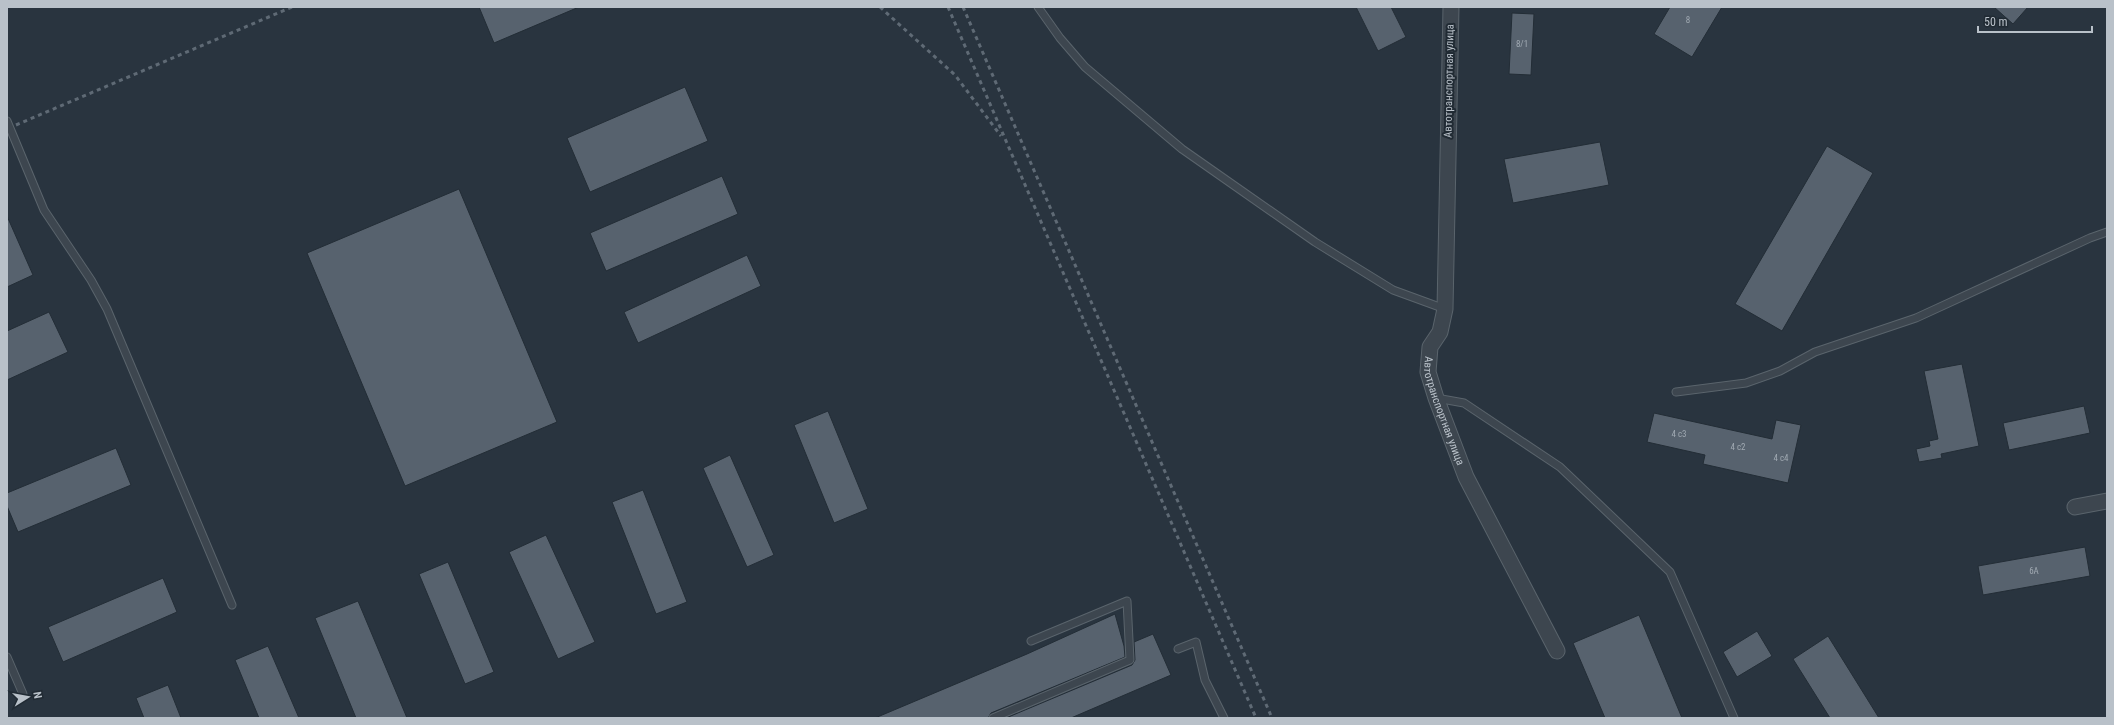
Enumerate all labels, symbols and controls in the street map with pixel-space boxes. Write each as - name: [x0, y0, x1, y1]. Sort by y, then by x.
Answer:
- scale bar: [1978, 8, 2092, 34]
- house number: 8: [1686, 15, 1690, 25]
- text: 50 m: [1984, 15, 2008, 29]
- street label: Автотранспортная улица: [1442, 24, 1456, 138]
- house number: 8/1: [1516, 39, 1528, 49]
- street label: Автотранспортная улица: [1421, 356, 1467, 467]
- house number: 4 с3: [1671, 429, 1687, 439]
- house number: 4 с2: [1730, 442, 1746, 452]
- house number: 4 с4: [1773, 453, 1789, 463]
- house number: 6А: [2029, 566, 2039, 576]
- north arrow: [8, 677, 48, 717]
- text: N: [30, 691, 44, 700]

